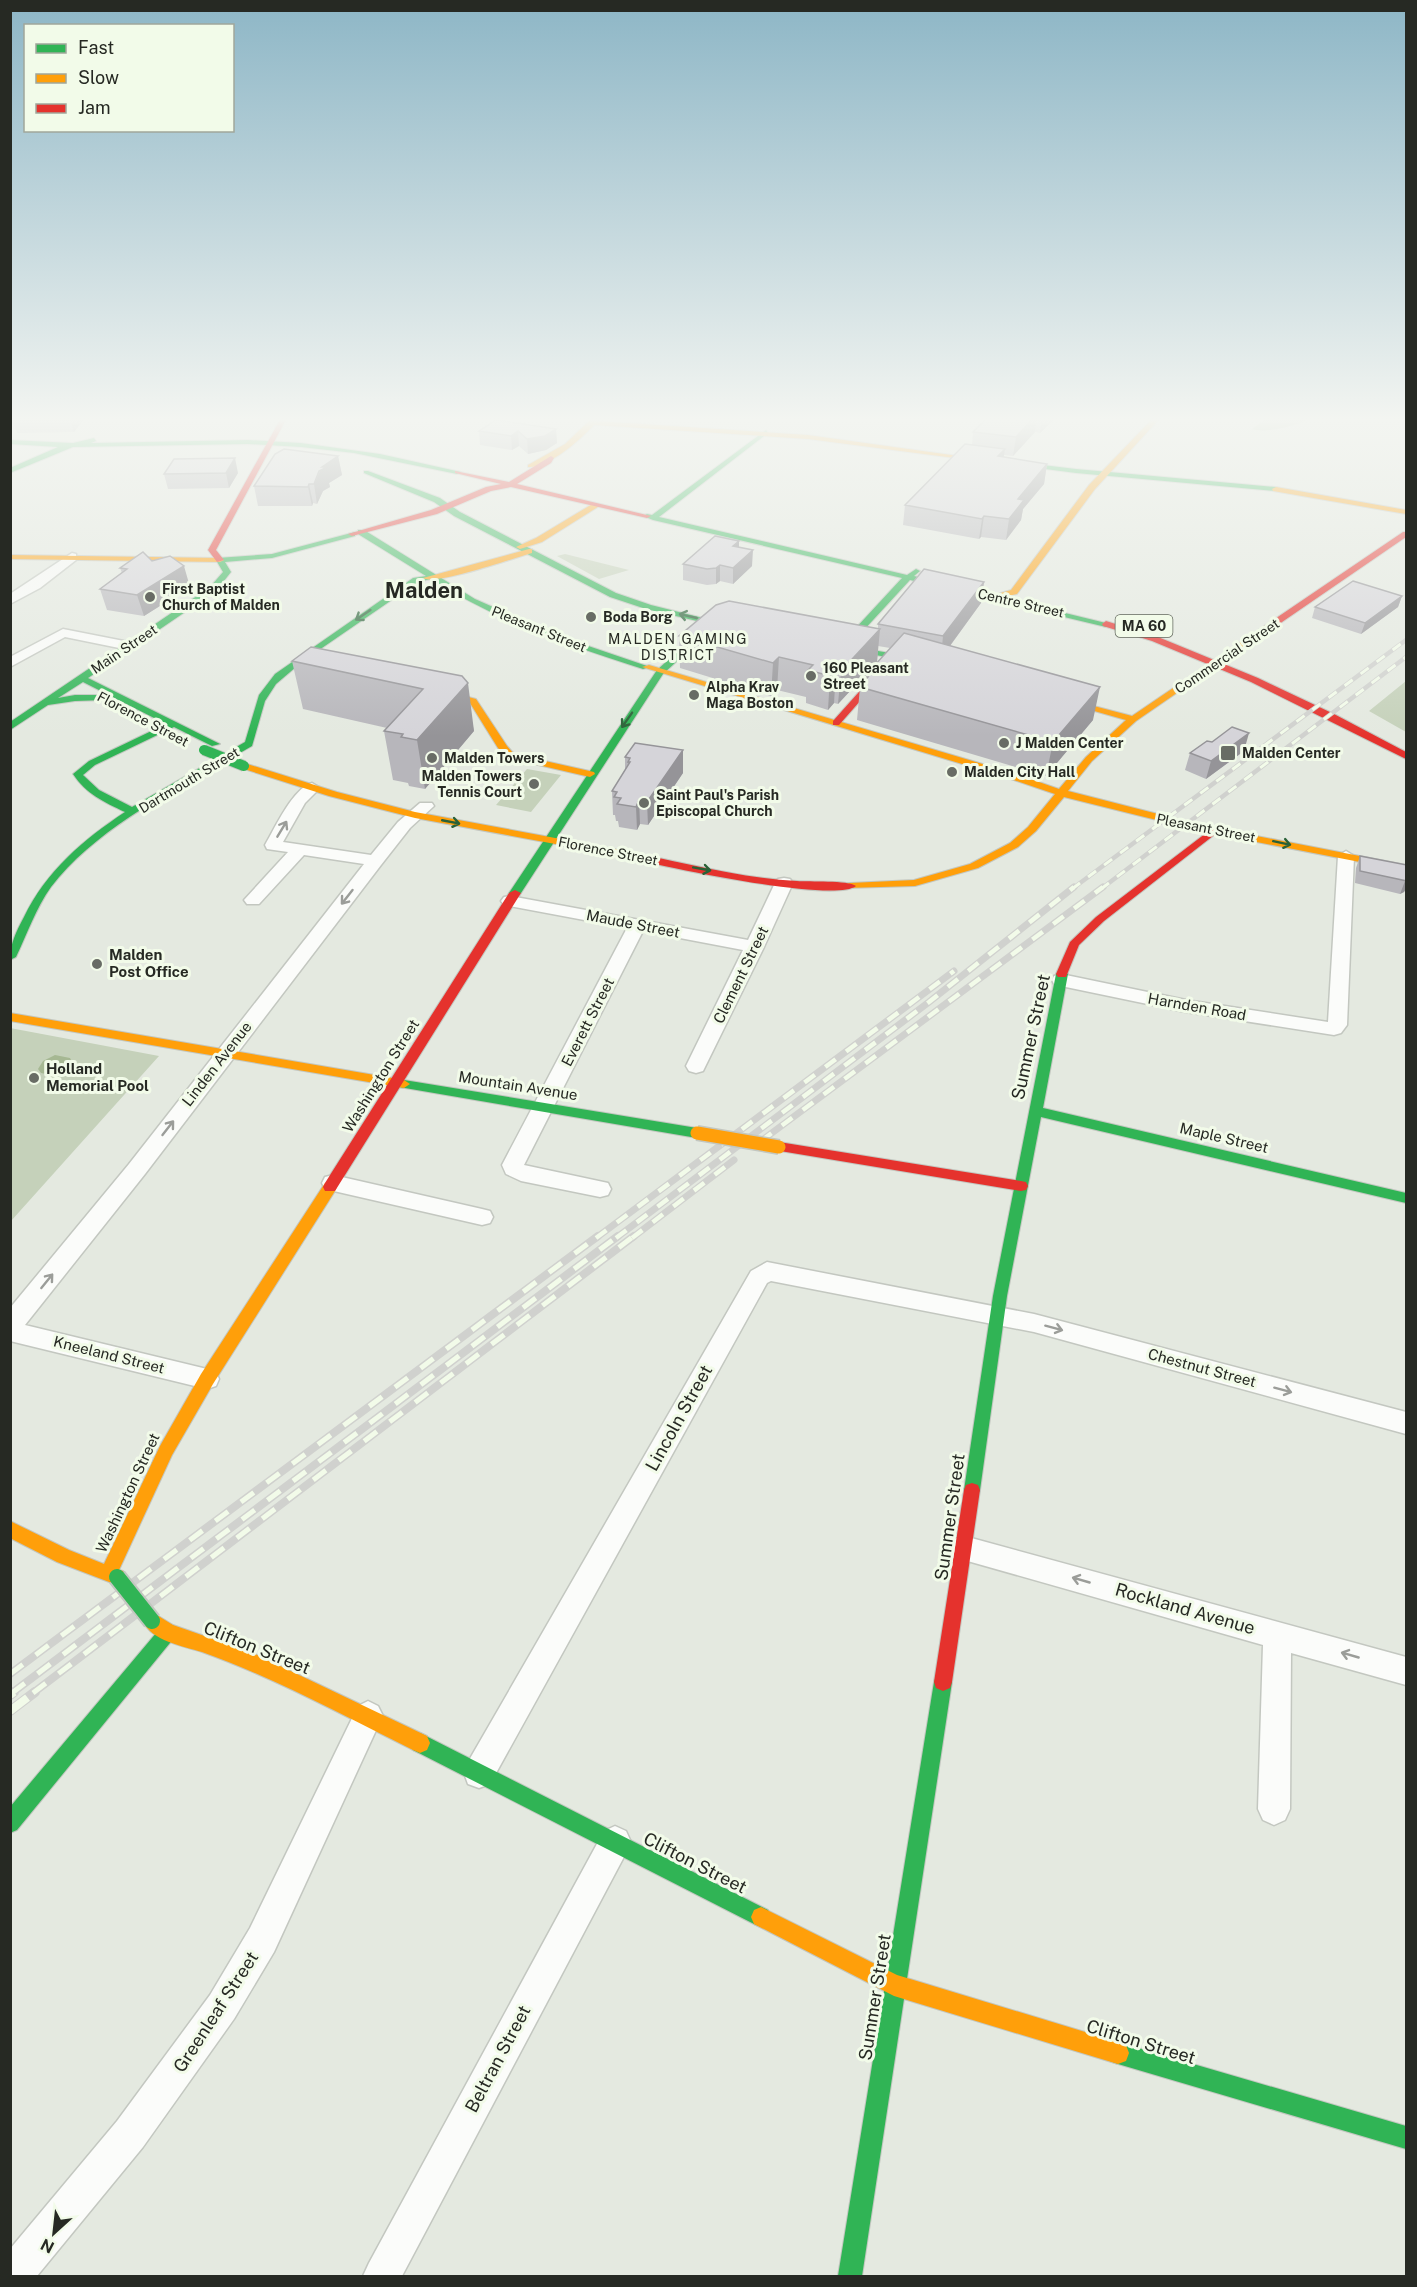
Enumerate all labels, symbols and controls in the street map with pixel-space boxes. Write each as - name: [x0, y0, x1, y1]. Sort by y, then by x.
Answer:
- legend: [24, 24, 234, 132]
- text: Fast: [78, 37, 114, 58]
- text: Slow: [78, 67, 119, 88]
- text: Jam: [78, 97, 111, 118]
- district label: Malden: [385, 577, 463, 603]
- place label: First Baptist Church of Malden: [162, 581, 280, 613]
- street label: Centre Street: [976, 585, 1066, 621]
- marker: First Baptist Church of Malden: [143, 590, 157, 604]
- street label: Pleasant Street: [489, 603, 589, 655]
- one-way arrow: [355, 609, 372, 621]
- place label: Boda Borg: [603, 609, 673, 625]
- marker: Boda Borg: [584, 610, 598, 624]
- one-way arrow: [679, 610, 698, 622]
- road number: MA 60: [1116, 615, 1172, 637]
- street label: Commercial Street: [1172, 615, 1282, 697]
- street label: Main Street: [88, 621, 160, 677]
- district label: MALDEN GAMING DISTRICT: [608, 631, 748, 663]
- place label: 160 Pleasant Street: [823, 660, 909, 692]
- marker: 160 Pleasant Street: [804, 669, 818, 683]
- place label: Alpha Krav Maga Boston: [706, 679, 793, 711]
- street label: Florence Street: [95, 688, 191, 750]
- marker: Alpha Krav Maga Boston: [687, 688, 701, 702]
- one-way arrow: [621, 711, 633, 728]
- place label: J Malden Center: [1016, 735, 1124, 751]
- marker: J Malden Center: [997, 736, 1011, 750]
- street label: Dartmouth Street: [136, 744, 242, 816]
- marker: Malden Center: [1219, 744, 1237, 762]
- place label: Malden Center: [1242, 745, 1341, 761]
- place label: Malden Towers: [444, 750, 544, 766]
- marker: Malden Towers: [425, 751, 439, 765]
- place label: Malden City Hall: [964, 764, 1076, 780]
- marker: Malden City Hall: [945, 765, 959, 779]
- place label: Malden Towers Tennis Court: [422, 768, 522, 800]
- marker: Malden Towers Tennis Court: [527, 777, 541, 791]
- place label: Saint Paul's Parish Episcopal Church: [656, 787, 779, 819]
- marker: Saint Paul's Parish Episcopal Church: [637, 796, 651, 810]
- street label: Pleasant Street: [1155, 811, 1257, 845]
- one-way arrow: [440, 817, 460, 828]
- one-way arrow: [276, 821, 288, 838]
- street label: Florence Street: [557, 833, 659, 869]
- one-way arrow: [1272, 838, 1292, 849]
- one-way arrow: [691, 864, 711, 875]
- one-way arrow: [341, 889, 354, 905]
- street label: Maude Street: [585, 906, 682, 941]
- street label: Clement Street: [710, 923, 772, 1026]
- place label: Malden Post Office: [109, 946, 189, 980]
- marker: Malden Post Office: [90, 957, 104, 971]
- street label: Summer Street: [1007, 972, 1054, 1102]
- street label: Everett Street: [558, 974, 617, 1069]
- street label: Harnden Road: [1147, 989, 1248, 1024]
- street label: Washington Street: [339, 1016, 422, 1135]
- street label: Linden Avenue: [178, 1018, 255, 1109]
- place label: Holland Memorial Pool: [46, 1060, 149, 1094]
- street label: Mountain Avenue: [457, 1068, 579, 1103]
- marker: Holland Memorial Pool: [27, 1071, 41, 1085]
- street label: Maple Street: [1178, 1119, 1270, 1156]
- one-way arrow: [162, 1120, 175, 1136]
- one-way arrow: [40, 1273, 53, 1289]
- one-way arrow: [1044, 1323, 1063, 1334]
- street label: Kneeland Street: [52, 1333, 166, 1377]
- street label: Chestnut Street: [1146, 1345, 1258, 1390]
- street label: Lincoln Street: [641, 1361, 716, 1474]
- one-way arrow: [1273, 1385, 1292, 1396]
- street label: Washington Street: [92, 1430, 163, 1555]
- street label: Summer Street: [930, 1452, 969, 1582]
- one-way arrow: [1072, 1574, 1091, 1585]
- street label: Rockland Avenue: [1113, 1579, 1257, 1639]
- street label: Clifton Street: [201, 1617, 314, 1678]
- one-way arrow: [1341, 1649, 1360, 1660]
- street label: Clifton Street: [640, 1828, 750, 1898]
- street label: Summer Street: [854, 1932, 895, 2062]
- street label: Greenleaf Street: [169, 1947, 262, 2076]
- street label: Beltran Street: [461, 2002, 535, 2116]
- street label: Clifton Street: [1084, 2015, 1198, 2068]
- north arrow: [24, 2203, 84, 2263]
- text: N: [38, 2235, 57, 2257]

